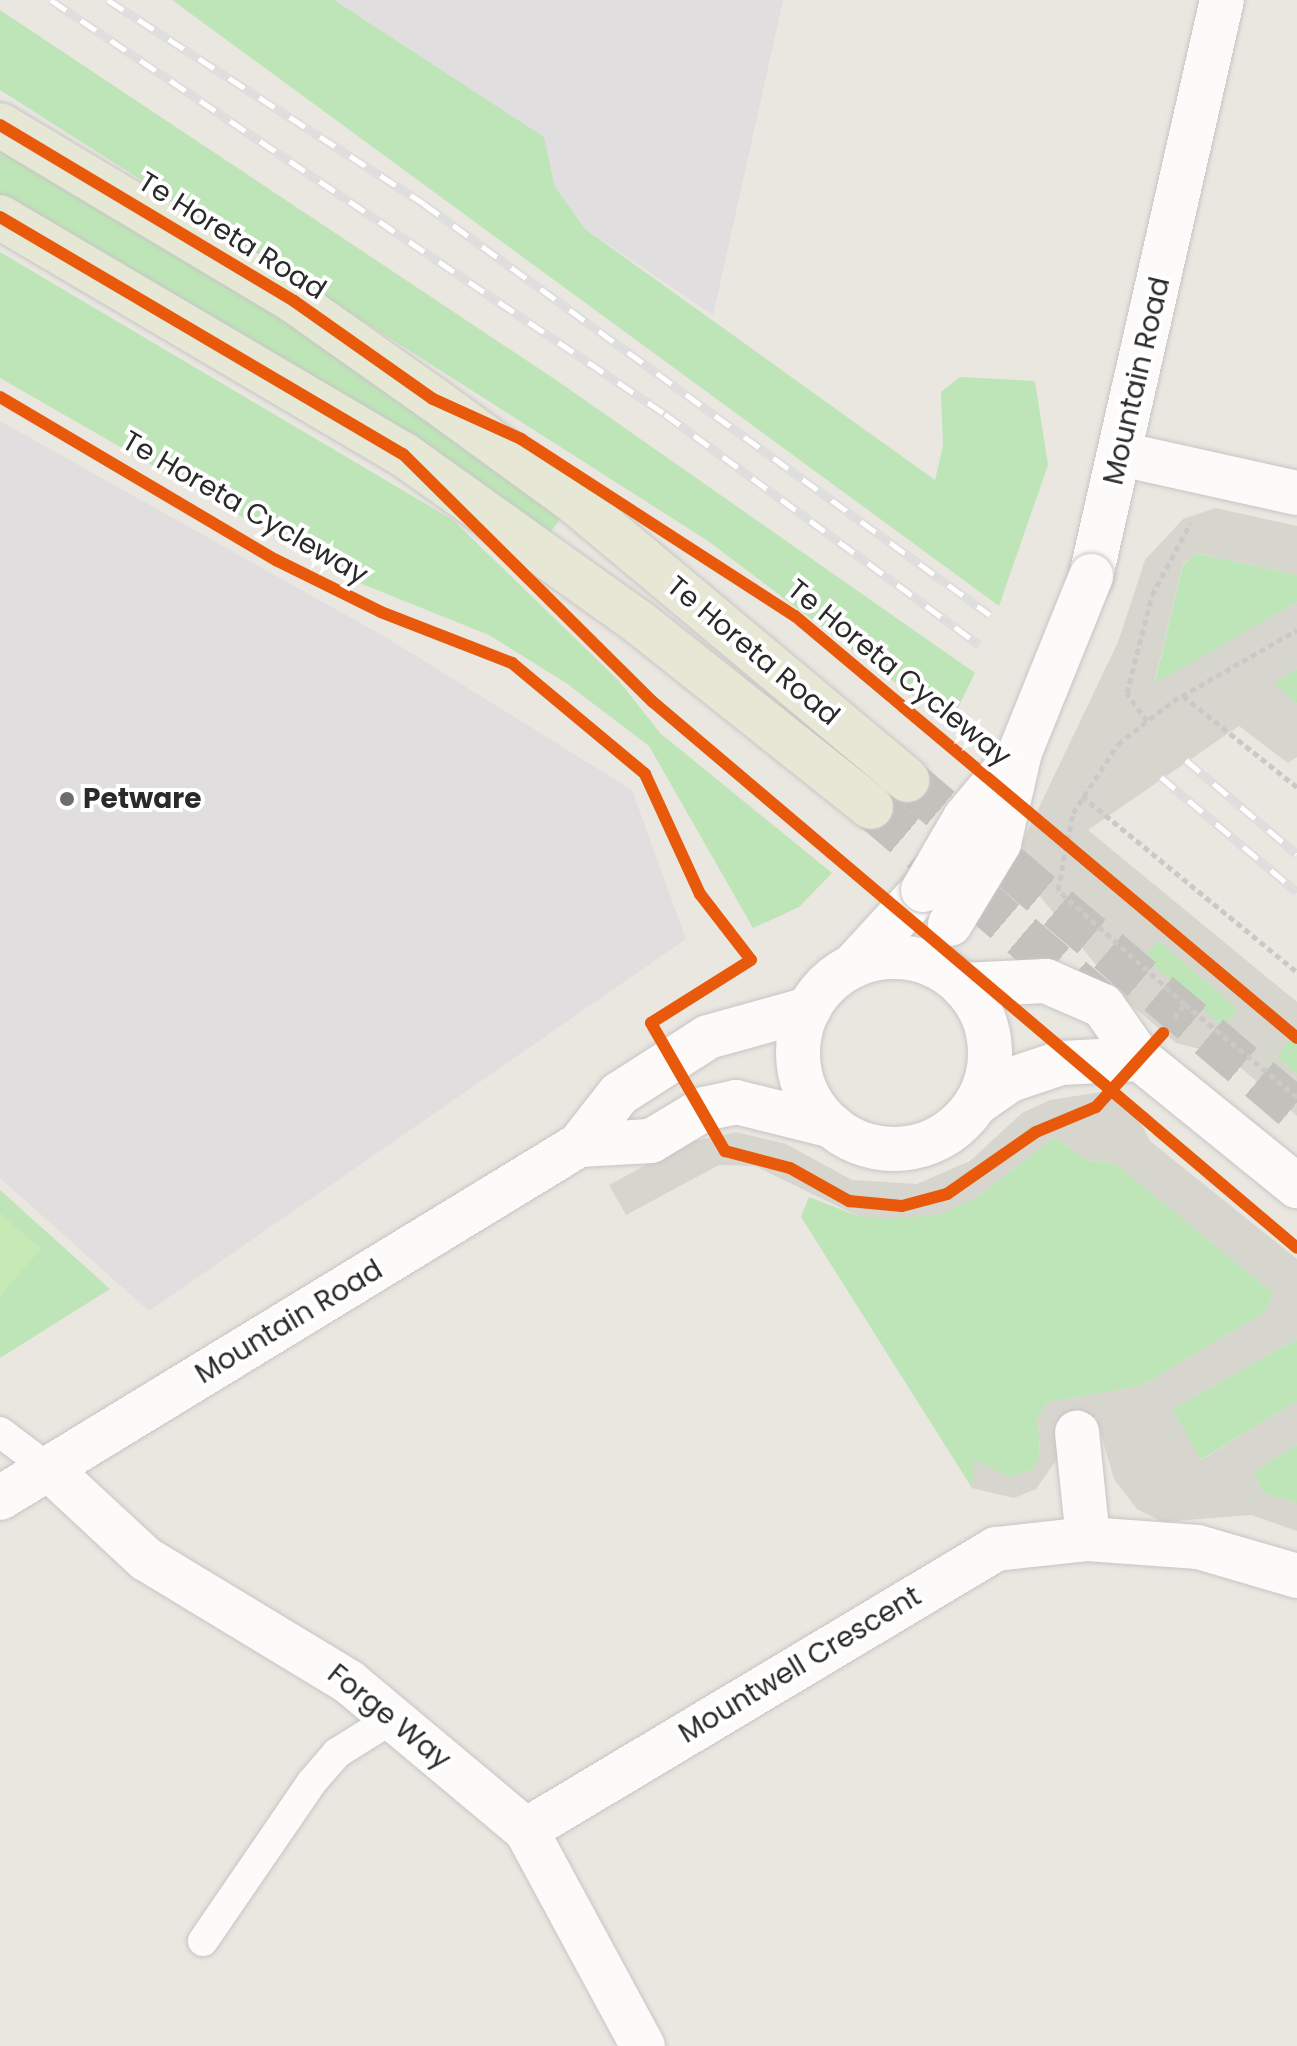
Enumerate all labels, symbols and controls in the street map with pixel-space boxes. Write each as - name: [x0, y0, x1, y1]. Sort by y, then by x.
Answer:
- street label: Te Horeta Road: [132, 165, 332, 307]
- street label: Mountain Road: [1097, 274, 1177, 488]
- street label: Te Horeta Cycleway: [116, 424, 374, 592]
- street label: Te Horeta Road: [660, 569, 846, 733]
- street label: Te Horeta Cycleway: [780, 572, 1018, 774]
- place label: Petware: [83, 782, 202, 816]
- marker: Petware: [58, 790, 76, 808]
- street label: Mountain Road: [189, 1253, 389, 1391]
- street label: Mountwell Crescent: [673, 1579, 927, 1751]
- street label: Forge Way: [321, 1657, 457, 1777]

